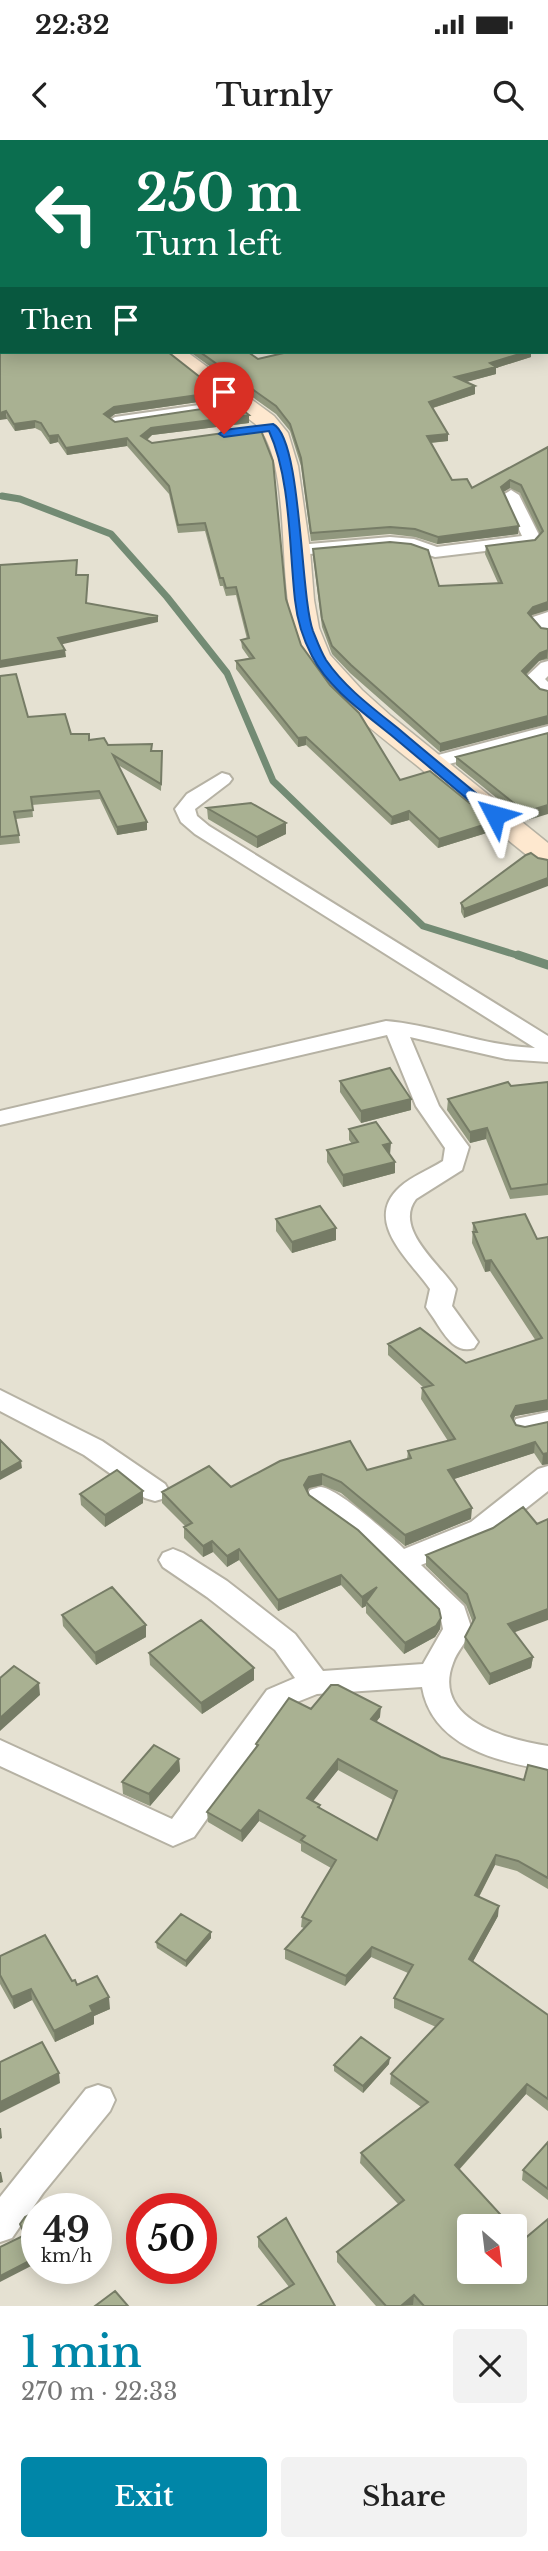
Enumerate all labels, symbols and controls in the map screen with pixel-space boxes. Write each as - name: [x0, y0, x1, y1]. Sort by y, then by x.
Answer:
- text: 22:32: [35, 9, 110, 41]
- text: Turnly: [215, 75, 333, 115]
- icon: back: [21, 76, 59, 114]
- icon: search: [489, 76, 527, 114]
- text: 250 m: [136, 163, 301, 224]
- icon: left: [21, 168, 112, 259]
- text: Turn left: [136, 224, 282, 264]
- icon: arrive: [107, 301, 145, 339]
- text: Then: [21, 304, 93, 336]
- pin: [194, 362, 254, 434]
- icon: arrive: [205, 373, 243, 411]
- position arrow: [458, 778, 532, 852]
- speed limit sign: 50: [126, 2193, 217, 2284]
- text: 49: [43, 2208, 90, 2251]
- north arrow: [457, 2214, 527, 2284]
- map controls: [457, 2214, 527, 2284]
- text: km/h: [41, 2245, 92, 2267]
- text: 1 min: [21, 2326, 142, 2378]
- button: close: [453, 2329, 527, 2403]
- text: 270 m · 22:33: [21, 2378, 177, 2406]
- button: Exit: [21, 2457, 267, 2537]
- button: Share: [281, 2457, 527, 2537]

